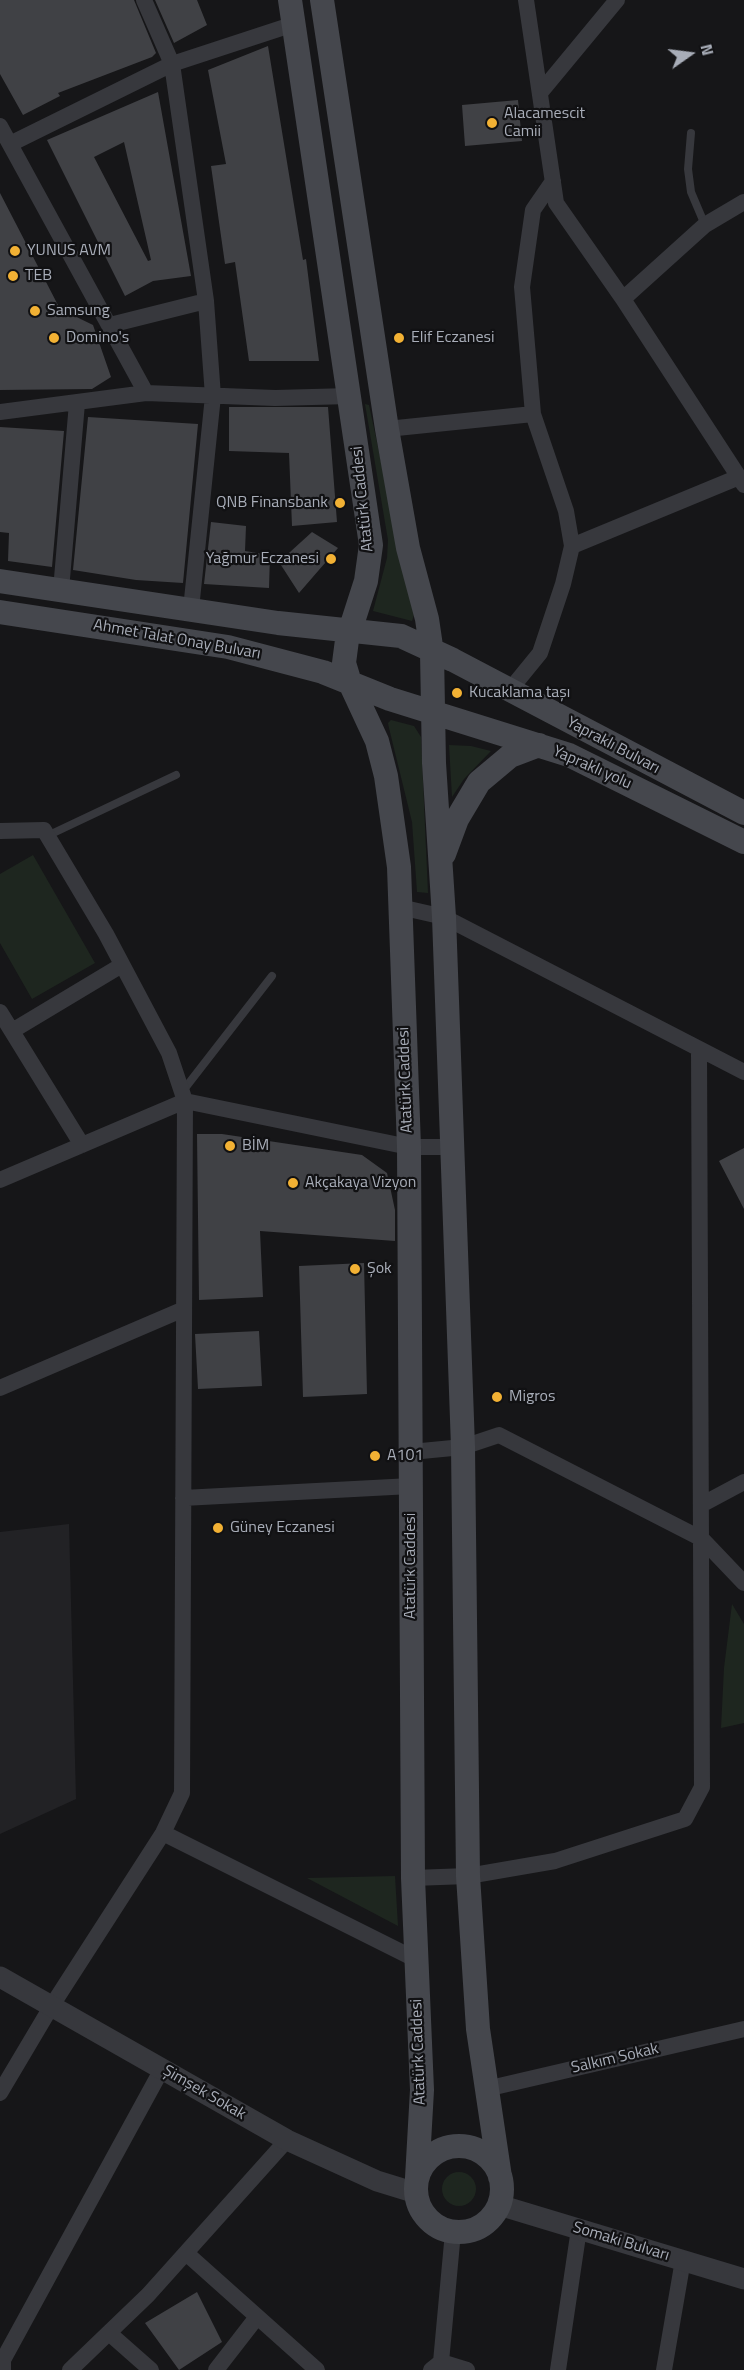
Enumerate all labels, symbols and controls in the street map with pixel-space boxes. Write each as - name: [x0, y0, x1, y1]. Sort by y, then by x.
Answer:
- north arrow: [660, 24, 720, 84]
- text: N: [694, 41, 720, 58]
- place label: Alacamescit Camii: [504, 104, 585, 142]
- marker: Alacamescit Camii: [485, 116, 499, 130]
- place label: YUNUS AVM: [27, 241, 111, 261]
- marker: YUNUS AVM: [8, 244, 22, 258]
- place label: TEB: [25, 266, 52, 286]
- marker: TEB: [6, 269, 20, 283]
- place label: Samsung: [47, 301, 110, 321]
- marker: Samsung: [28, 304, 42, 318]
- place label: Domino's: [66, 328, 129, 348]
- place label: Elif Eczanesi: [411, 328, 494, 348]
- marker: Domino's: [47, 331, 61, 345]
- marker: Elif Eczanesi: [392, 331, 406, 345]
- street label: Atatürk Caddesi: [348, 445, 378, 553]
- place label: QNB Finansbank: [216, 493, 328, 513]
- marker: QNB Finansbank: [333, 496, 347, 510]
- place label: Yağmur Eczanesi: [206, 549, 319, 569]
- marker: Yağmur Eczanesi: [324, 552, 338, 566]
- street label: Ahmet Talat Onay Bulvarı: [92, 616, 262, 664]
- place label: Kucaklama taşı: [469, 683, 570, 703]
- marker: Kucaklama taşı: [450, 686, 464, 700]
- street label: Yapraklı Bulvarı: [563, 713, 663, 779]
- street label: Yapraklı yolu: [550, 742, 634, 794]
- street label: Atatürk Caddesi: [395, 1026, 417, 1134]
- place label: BİM: [242, 1136, 269, 1156]
- marker: BİM: [223, 1139, 237, 1153]
- place label: Akçakaya Vizyon: [305, 1173, 416, 1193]
- marker: Akçakaya Vizyon: [286, 1176, 300, 1190]
- place label: Şok: [367, 1259, 392, 1279]
- marker: Şok: [348, 1262, 362, 1276]
- place label: Migros: [509, 1387, 555, 1407]
- marker: Migros: [490, 1390, 504, 1404]
- place label: A101: [387, 1446, 423, 1466]
- marker: A101: [368, 1449, 382, 1463]
- street label: Atatürk Caddesi: [401, 1513, 421, 1619]
- place label: Güney Eczanesi: [230, 1518, 335, 1538]
- marker: Güney Eczanesi: [211, 1521, 225, 1535]
- street label: Atatürk Caddesi: [408, 1998, 430, 2106]
- street label: Salkım Sokak: [570, 2040, 660, 2078]
- street label: Şimşek Sokak: [159, 2062, 249, 2124]
- street label: Somaki Bulvarı: [570, 2218, 672, 2266]

